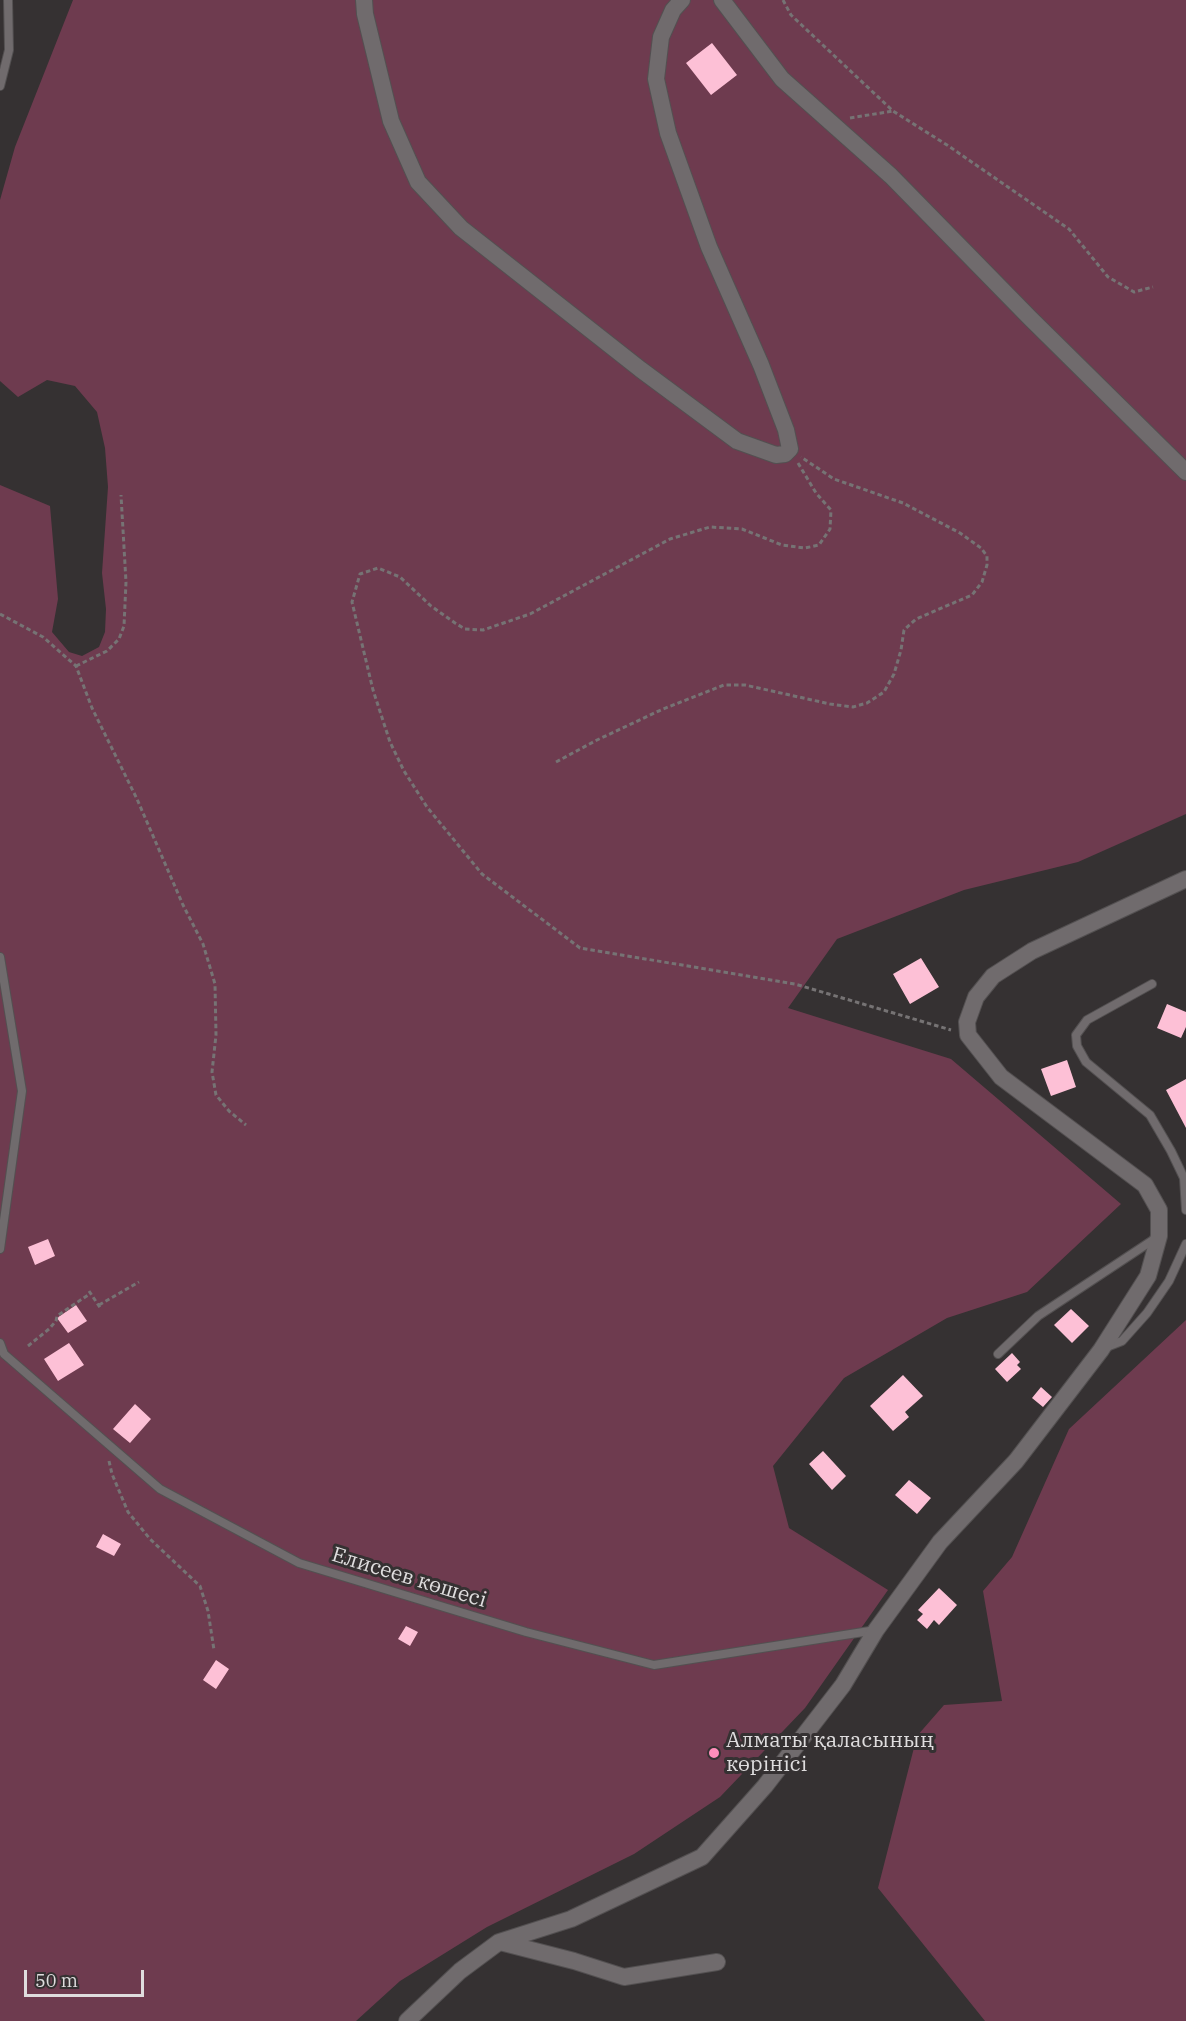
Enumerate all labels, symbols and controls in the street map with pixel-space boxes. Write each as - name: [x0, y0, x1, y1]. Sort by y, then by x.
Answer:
- street label: Елисеев көшесі: [329, 1542, 489, 1614]
- place label: Алматы қаласының көрінісі: [726, 1728, 934, 1778]
- marker: Алматы қаласының көрінісі: [707, 1746, 721, 1760]
- scale bar: [27, 1958, 147, 1996]
- text: 50 m: [35, 1969, 78, 1992]

